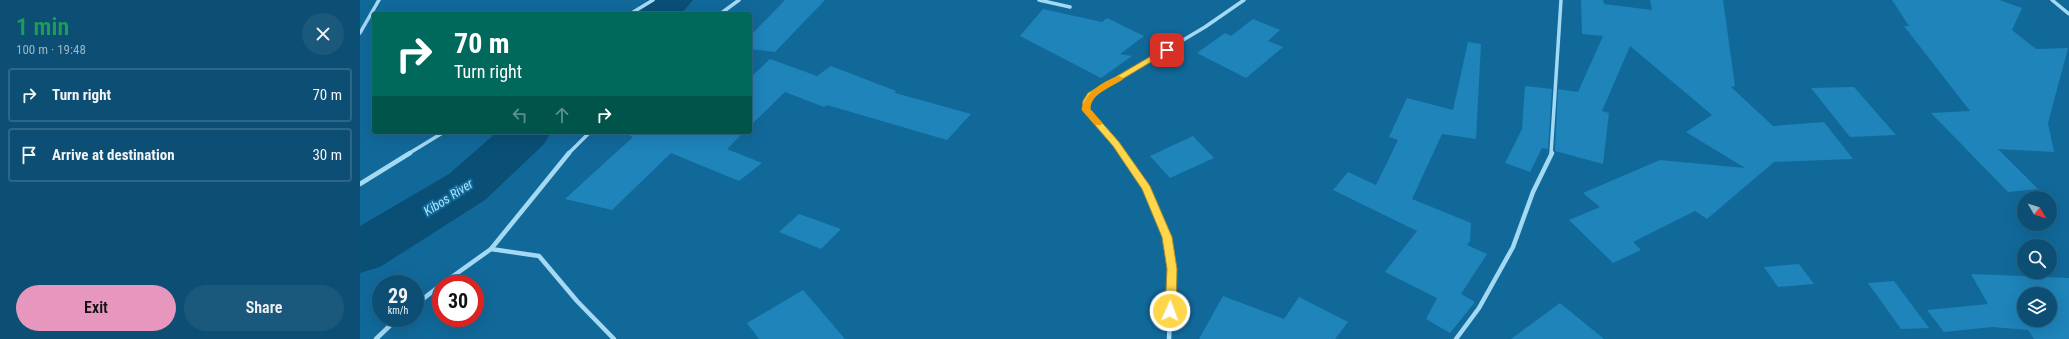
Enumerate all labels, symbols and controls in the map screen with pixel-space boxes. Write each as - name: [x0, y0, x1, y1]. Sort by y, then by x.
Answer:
- text: 1 min: [16, 13, 69, 41]
- button: close: [302, 13, 344, 55]
- text: 70 m: [454, 27, 510, 60]
- icon: right: [388, 28, 440, 80]
- pin: [1150, 33, 1184, 67]
- icon: arrive: [1156, 39, 1178, 61]
- text: 100 m · 19:48: [16, 42, 86, 57]
- text: Turn right: [454, 61, 522, 82]
- icon: right: [18, 84, 40, 106]
- text: Turn right: [52, 86, 111, 104]
- text: 70 m: [312, 86, 342, 104]
- icon: left: [509, 104, 531, 126]
- icon: ahead: [551, 104, 573, 126]
- icon: right: [593, 104, 615, 126]
- icon: arrive: [18, 144, 40, 166]
- text: Arrive at destination: [52, 146, 175, 164]
- text: 30 m: [312, 146, 342, 164]
- water label: Kibos River: [421, 175, 477, 219]
- north arrow: [2017, 191, 2057, 231]
- map controls: [2017, 191, 2057, 327]
- button: search: [2017, 239, 2057, 279]
- speed limit sign: 30: [432, 275, 484, 327]
- text: 29: [388, 284, 408, 308]
- button: Exit: [16, 285, 176, 331]
- button: Share: [184, 285, 344, 331]
- button: layers: [2017, 287, 2057, 327]
- position arrow: [1149, 290, 1191, 332]
- text: km/h: [388, 305, 408, 316]

